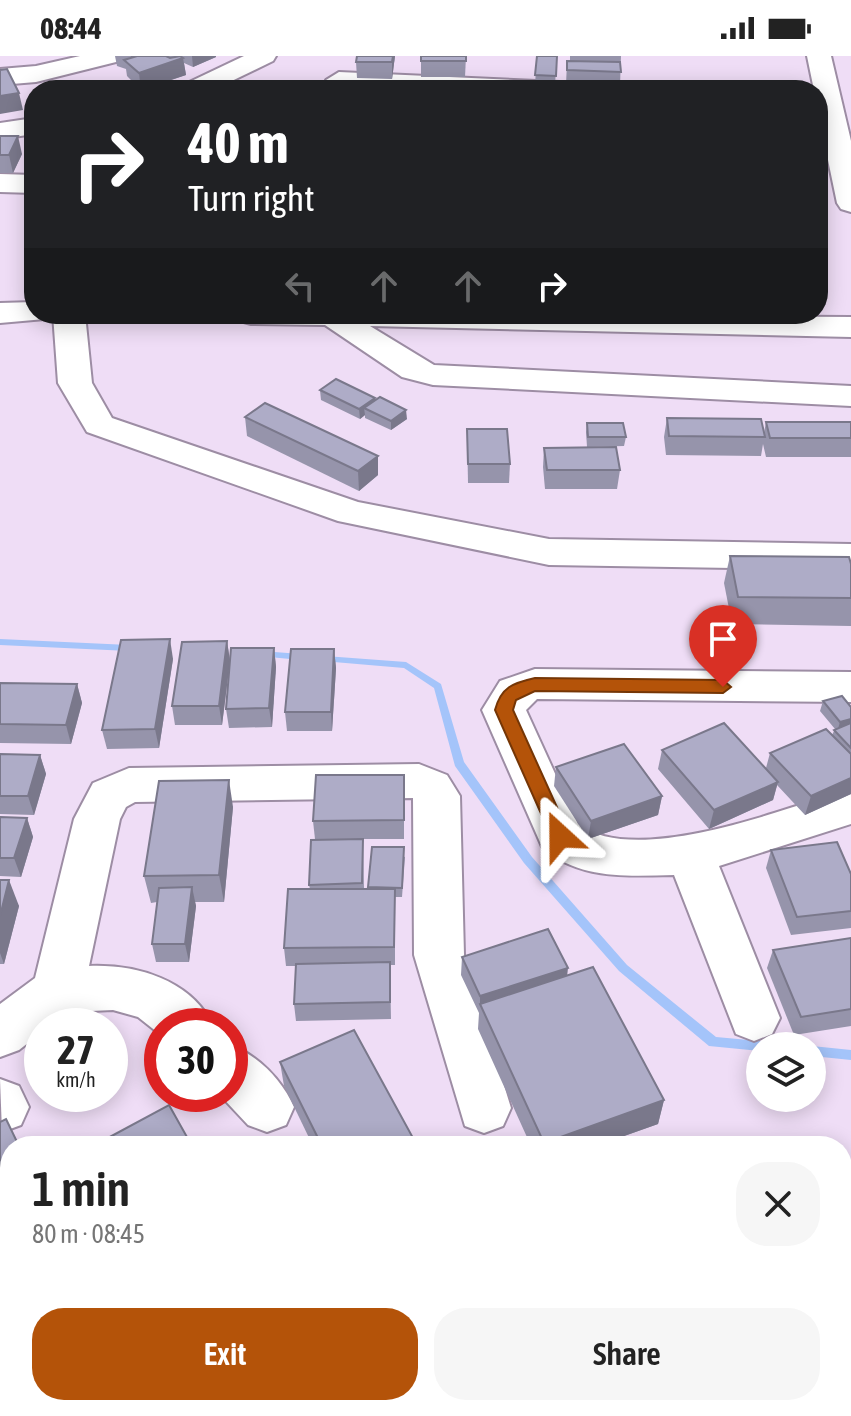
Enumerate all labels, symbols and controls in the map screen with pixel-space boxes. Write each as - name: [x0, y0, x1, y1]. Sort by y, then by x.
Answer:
- text: 08:44: [40, 11, 102, 45]
- text: 40 m: [188, 111, 289, 175]
- icon: right: [56, 112, 160, 216]
- text: Turn right: [188, 177, 315, 219]
- icon: left: [278, 264, 322, 308]
- icon: ahead: [362, 264, 406, 308]
- icon: ahead: [446, 264, 490, 308]
- icon: right: [530, 264, 574, 308]
- pin: [689, 605, 757, 687]
- icon: arrive: [701, 617, 745, 661]
- position arrow: [518, 794, 602, 878]
- speed limit sign: 30: [144, 1008, 248, 1112]
- text: 27: [57, 1027, 95, 1072]
- map controls: [746, 1032, 826, 1112]
- button: layers: [746, 1032, 826, 1112]
- text: km/h: [56, 1068, 96, 1091]
- text: 1 min: [32, 1161, 130, 1216]
- button: close: [736, 1162, 820, 1246]
- text: 80 m · 08:45: [32, 1219, 145, 1249]
- button: Exit: [32, 1308, 418, 1400]
- button: Share: [434, 1308, 820, 1400]

